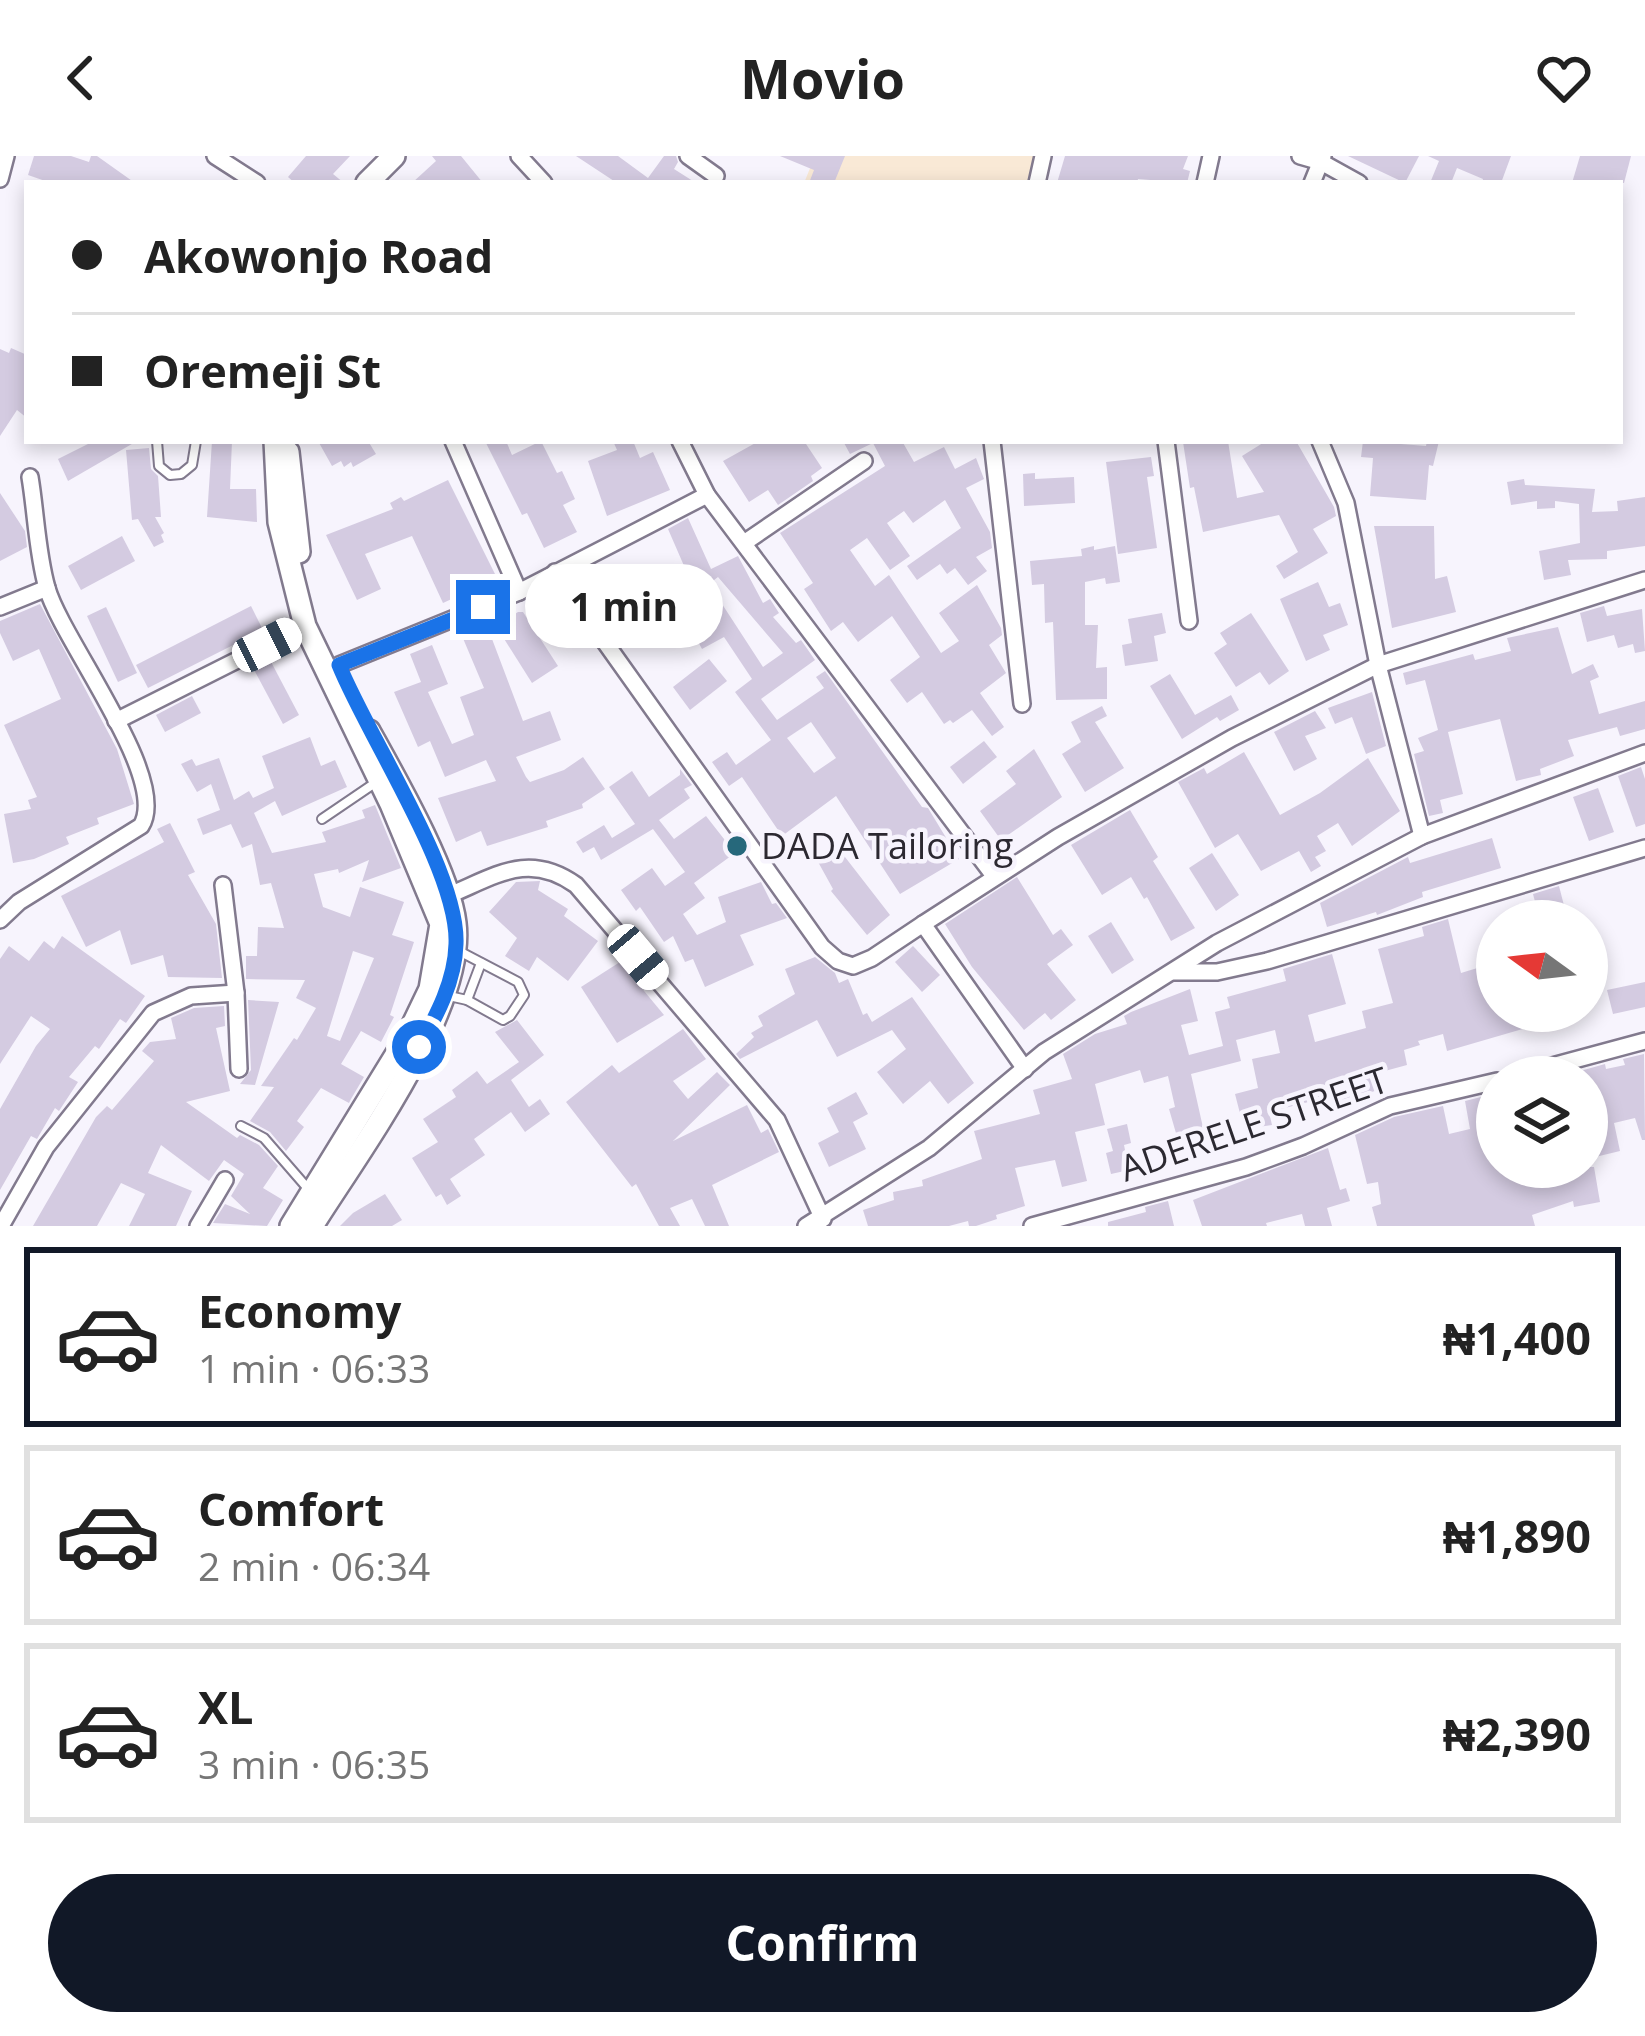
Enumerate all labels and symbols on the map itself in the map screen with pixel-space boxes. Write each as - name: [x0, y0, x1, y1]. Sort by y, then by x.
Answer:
- callout: 1 min: [525, 565, 723, 649]
- route end: [456, 580, 510, 634]
- car: [227, 613, 307, 677]
- place label: DADA Tailoring: [761, 821, 1013, 870]
- marker: DADA Tailoring: [724, 833, 750, 859]
- north arrow: [1476, 900, 1608, 1032]
- car: [601, 918, 675, 996]
- route start: [392, 1020, 446, 1074]
- street label: ADERELE STREET: [1113, 1055, 1395, 1192]

